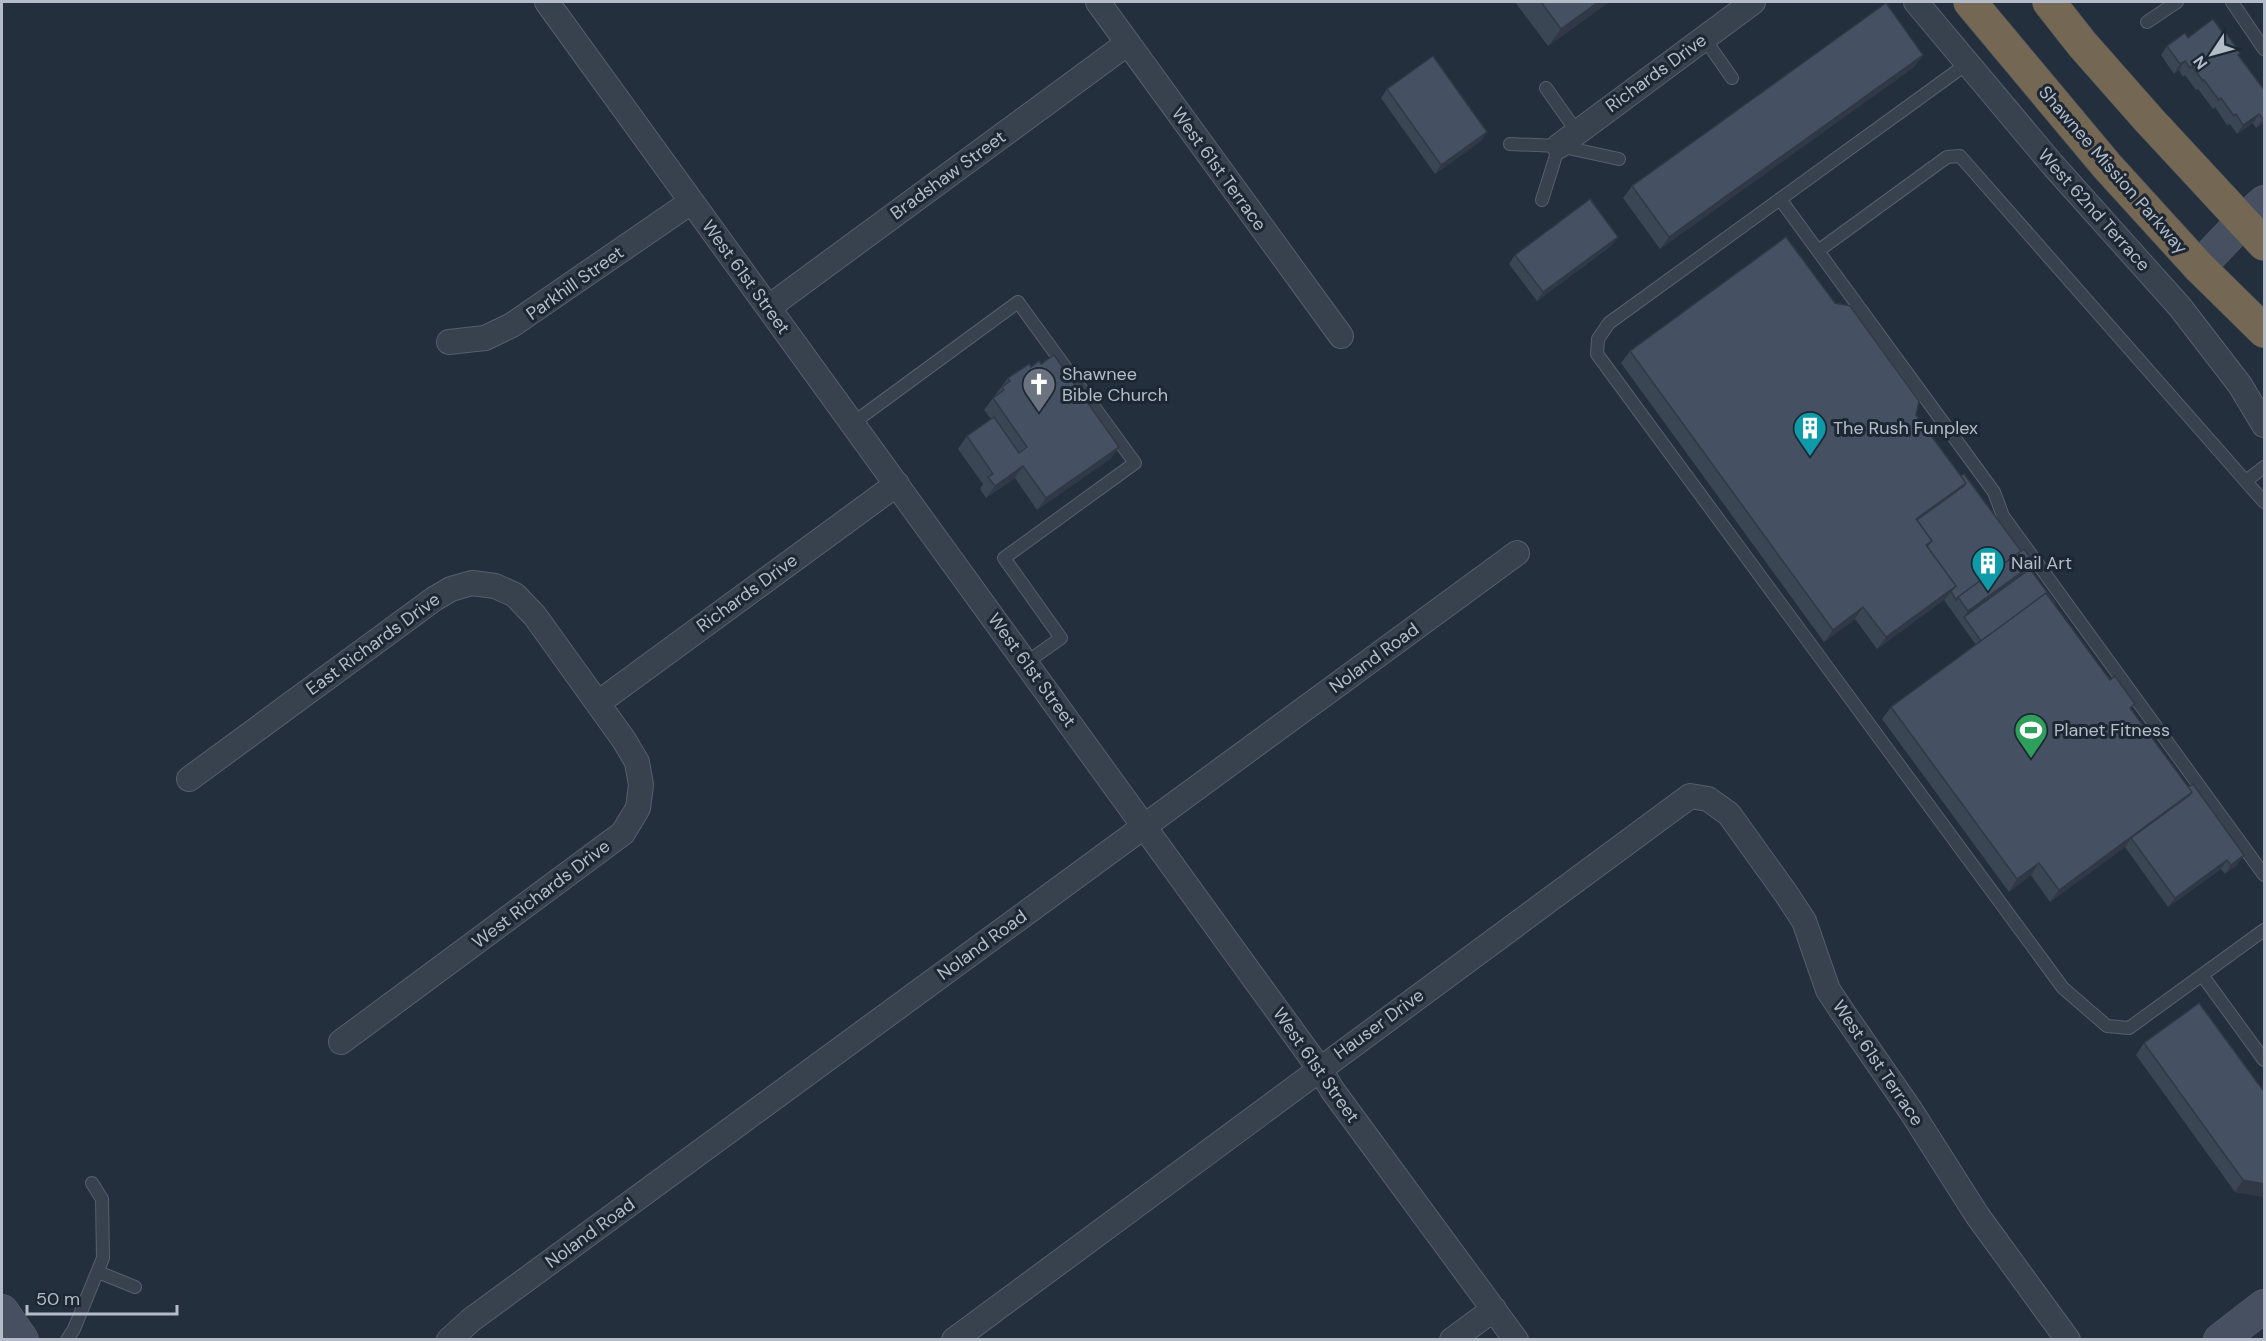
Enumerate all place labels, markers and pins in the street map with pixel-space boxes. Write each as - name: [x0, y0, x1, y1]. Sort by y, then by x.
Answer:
- place label: Shawnee Bible Church: [1062, 362, 1168, 407]
- church icon: Shawnee Bible Church: [1021, 366, 1057, 413]
- building icon: The Rush Funplex: [1792, 410, 1828, 457]
- place label: The Rush Funplex: [1833, 416, 1978, 440]
- building icon: Nail Art: [1970, 545, 2006, 592]
- place label: Nail Art: [2011, 551, 2072, 575]
- sports icon: Planet Fitness: [2013, 712, 2049, 759]
- place label: Planet Fitness: [2054, 718, 2170, 742]

